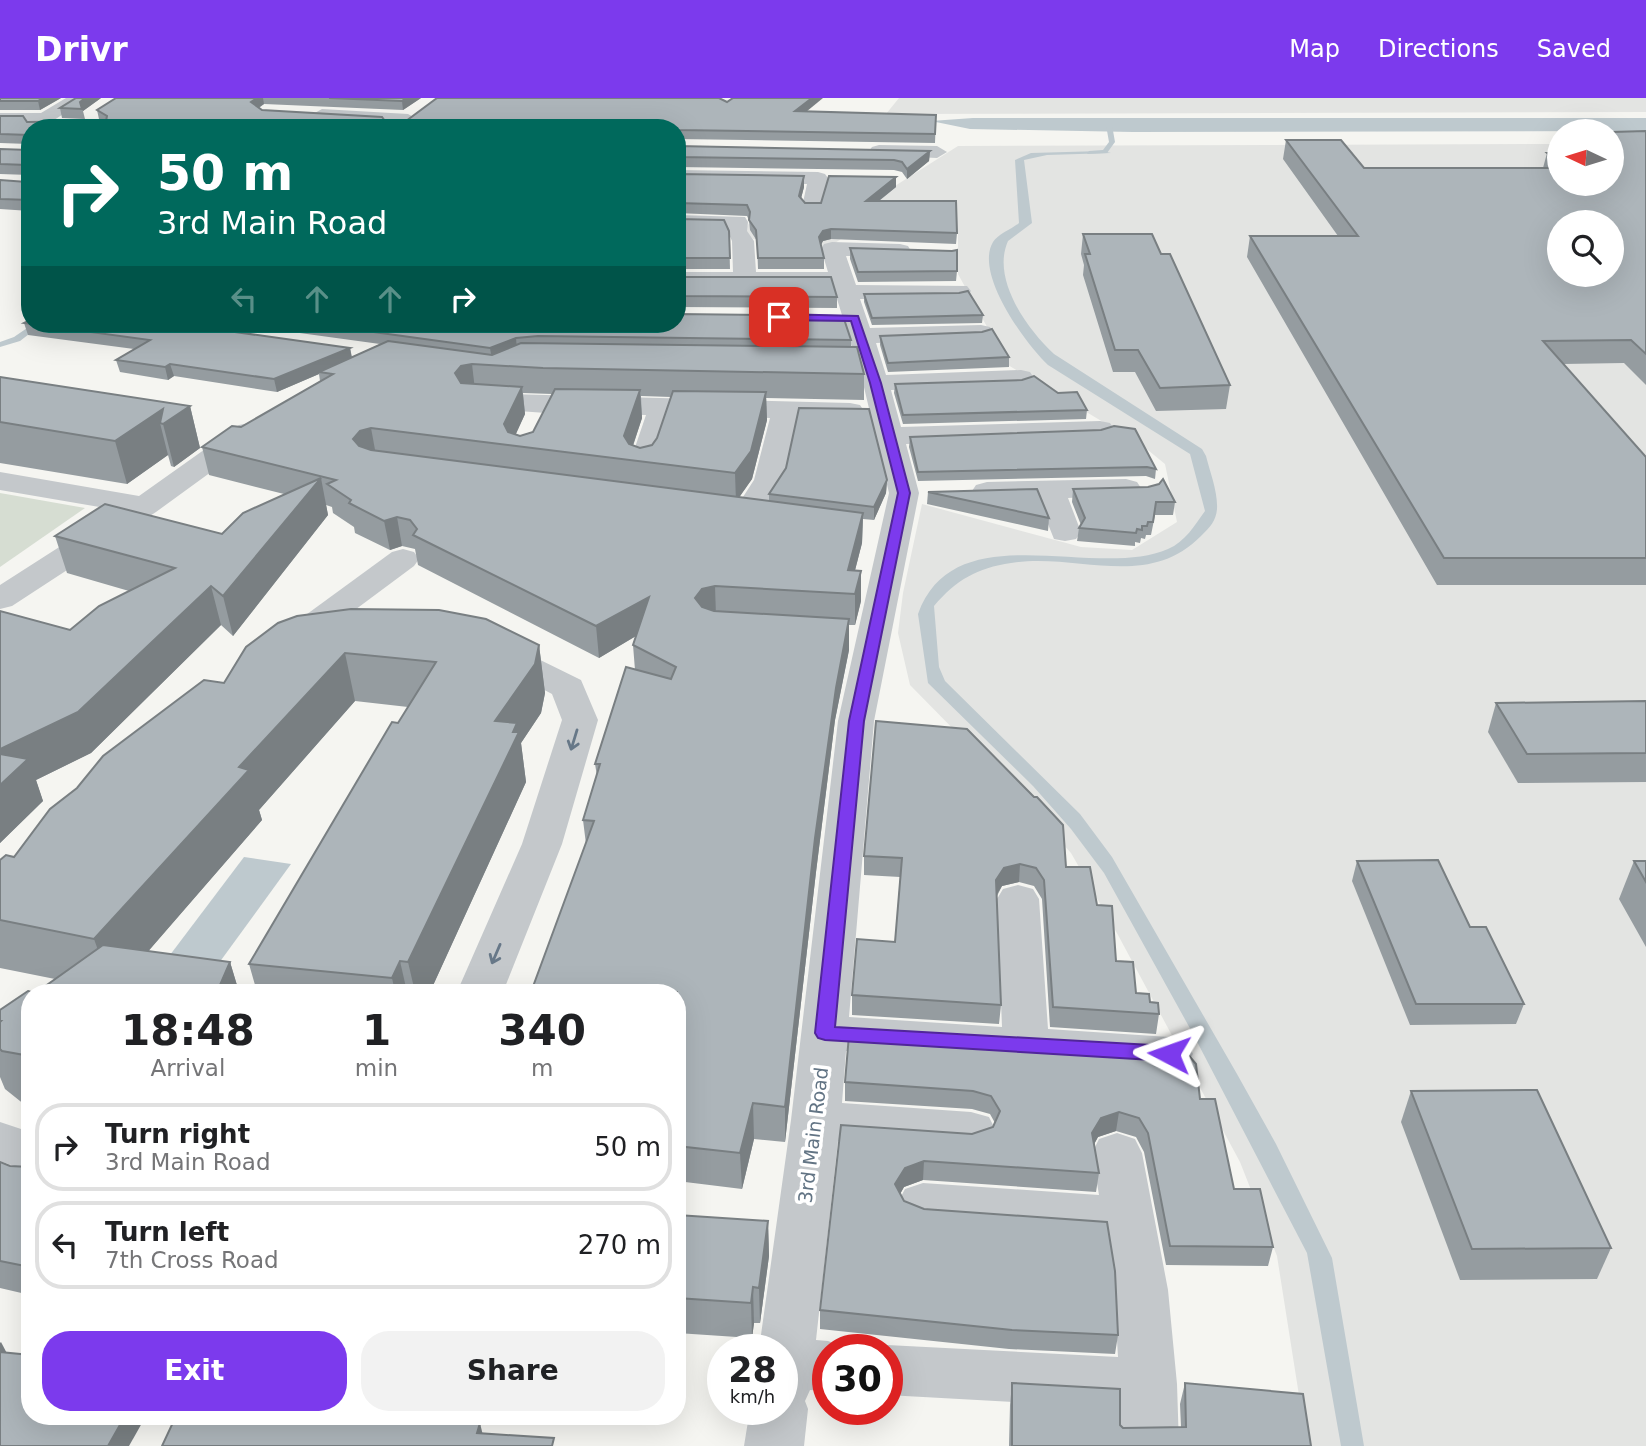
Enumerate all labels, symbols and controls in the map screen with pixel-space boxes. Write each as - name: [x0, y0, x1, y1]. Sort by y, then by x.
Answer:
- text: Drivr: [35, 30, 128, 69]
- text: Map: [1289, 35, 1340, 63]
- text: Directions: [1378, 35, 1499, 63]
- text: Saved: [1537, 35, 1611, 63]
- north arrow: [1547, 119, 1624, 196]
- map controls: [1547, 119, 1624, 287]
- text: 50 m: [157, 145, 293, 202]
- icon: right: [42, 147, 133, 238]
- text: 3rd Main Road: [157, 204, 387, 242]
- button: search: [1547, 210, 1624, 287]
- icon: left: [225, 280, 263, 318]
- icon: ahead: [298, 280, 336, 318]
- icon: ahead: [371, 280, 409, 318]
- icon: right: [444, 280, 482, 318]
- pin: [749, 287, 809, 347]
- icon: arrive: [760, 298, 798, 336]
- one-way arrow: [567, 729, 579, 751]
- one-way arrow: [489, 943, 502, 964]
- text: 18:48: [121, 1006, 255, 1055]
- text: 1: [362, 1006, 391, 1055]
- text: 340: [498, 1006, 586, 1055]
- position arrow: [1132, 1017, 1206, 1091]
- text: Arrival: [151, 1055, 225, 1081]
- text: min: [355, 1055, 398, 1081]
- text: m: [531, 1055, 553, 1081]
- street label: 3rd Main Road: [794, 1066, 832, 1204]
- text: Turn right: [105, 1119, 250, 1149]
- icon: right: [46, 1128, 84, 1166]
- text: 50 m: [594, 1132, 661, 1162]
- text: 3rd Main Road: [105, 1149, 271, 1175]
- text: Turn left: [105, 1217, 229, 1247]
- icon: left: [46, 1226, 84, 1264]
- text: 270 m: [578, 1230, 661, 1260]
- text: 7th Cross Road: [105, 1247, 279, 1273]
- button: Exit: [42, 1331, 347, 1411]
- button: Share: [361, 1331, 665, 1411]
- speed limit sign: 30: [812, 1334, 903, 1425]
- text: 28: [728, 1350, 777, 1390]
- text: km/h: [730, 1386, 775, 1407]

